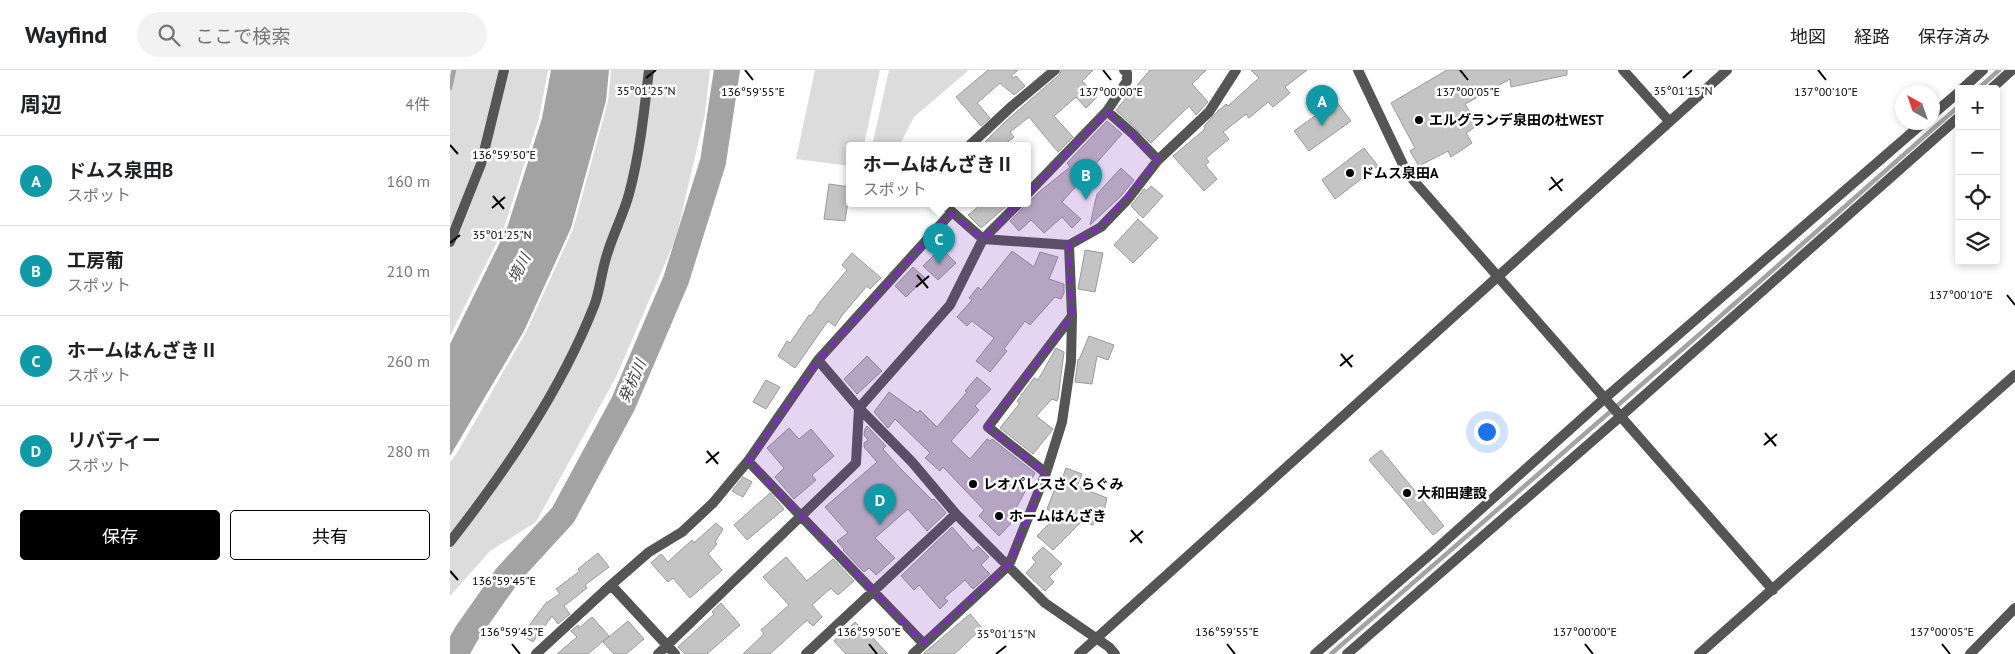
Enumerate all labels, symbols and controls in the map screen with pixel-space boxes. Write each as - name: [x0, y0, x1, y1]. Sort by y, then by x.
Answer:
- search box: [137, 12, 487, 57]
- text: Wayfind: [25, 19, 107, 50]
- icon: search: [155, 21, 183, 49]
- text: ここで検索: [195, 24, 290, 48]
- text: 地図: [1790, 25, 1826, 48]
- text: 経路: [1854, 25, 1890, 48]
- text: 保存済み: [1918, 25, 1990, 48]
- text: 35°01'25"N: [616, 83, 676, 98]
- text: 35°01'15"N: [1653, 83, 1713, 98]
- text: 136°59'55"E: [721, 84, 785, 99]
- text: 137°00'00"E: [1079, 84, 1143, 99]
- text: 137°00'05"E: [1436, 84, 1500, 99]
- text: 137°00'10"E: [1794, 84, 1858, 99]
- pin: A: [1306, 85, 1338, 126]
- north arrow: [1895, 85, 1940, 130]
- map controls: [1955, 85, 2000, 265]
- button: +: [1955, 85, 2000, 130]
- text: 周辺: [20, 91, 62, 118]
- text: 4件: [405, 94, 430, 114]
- place label: エルグランデ泉田の杜WEST: [1429, 111, 1604, 129]
- marker: エルグランデ泉田の杜WEST: [1413, 114, 1425, 126]
- button: −: [1955, 130, 2000, 175]
- popup: [846, 142, 1031, 207]
- text: 136°59'50"E: [472, 147, 536, 162]
- text: ホームはんざきⅡ: [863, 152, 1014, 176]
- text: ドムス泉田B: [67, 158, 173, 182]
- pin: B: [1070, 159, 1102, 200]
- place label: ドムス泉田A: [1360, 164, 1439, 182]
- marker: ドムス泉田A: [1344, 167, 1356, 179]
- text: A: [31, 171, 41, 191]
- text: 160 m: [387, 171, 430, 191]
- button: locate: [1955, 175, 2000, 220]
- text: スポット: [863, 179, 927, 199]
- text: スポット: [67, 185, 131, 205]
- button: layers: [1955, 220, 2000, 265]
- pin: C: [923, 223, 955, 264]
- text: 35°01'25"N: [472, 227, 532, 242]
- text: 工房葡: [67, 248, 124, 272]
- water label: 境川: [504, 249, 535, 286]
- text: B: [31, 261, 41, 281]
- text: 210 m: [387, 261, 430, 281]
- text: スポット: [67, 275, 131, 295]
- text: 137°00'10"E: [1929, 287, 1993, 302]
- text: ホームはんざきⅡ: [67, 338, 218, 362]
- text: C: [32, 351, 40, 371]
- text: 260 m: [387, 351, 430, 371]
- water label: 発杭川: [614, 355, 651, 405]
- text: スポット: [67, 365, 131, 385]
- your location: [1474, 419, 1500, 445]
- text: リバティー: [67, 428, 161, 452]
- text: D: [31, 441, 41, 461]
- text: 280 m: [387, 441, 430, 461]
- text: スポット: [67, 455, 131, 475]
- place label: レオパレスさくらぐみ: [983, 475, 1123, 493]
- marker: レオパレスさくらぐみ: [967, 478, 979, 490]
- pin: D: [864, 484, 896, 525]
- place label: 大和田建設: [1417, 484, 1487, 502]
- marker: 大和田建設: [1401, 487, 1413, 499]
- place label: ホームはんざき: [1009, 507, 1107, 525]
- button: 保存: [20, 510, 220, 560]
- button: 共有: [230, 510, 430, 560]
- marker: ホームはんざき: [993, 510, 1005, 522]
- text: 136°59'45"E: [472, 573, 536, 588]
- text: 136°59'45"E: [480, 624, 544, 639]
- text: 136°59'50"E: [837, 624, 901, 639]
- text: 136°59'55"E: [1195, 624, 1259, 639]
- text: 137°00'00"E: [1553, 624, 1617, 639]
- text: 137°00'05"E: [1910, 624, 1974, 639]
- text: 35°01'15"N: [976, 626, 1036, 641]

